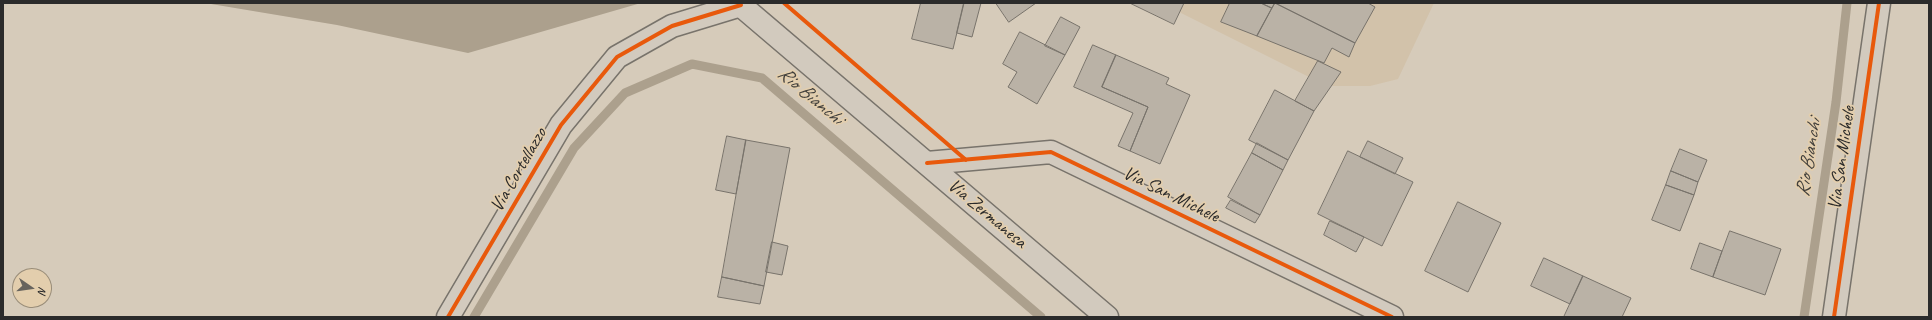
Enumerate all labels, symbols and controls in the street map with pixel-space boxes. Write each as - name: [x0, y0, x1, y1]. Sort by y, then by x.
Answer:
- water label: Rio Bianchi: [773, 62, 847, 130]
- street label: Via San Michele: [1823, 105, 1861, 211]
- water label: Rio Bianchi: [1791, 118, 1827, 198]
- street label: Via Cortellazzo: [486, 124, 552, 216]
- street label: Via San Michele: [1119, 162, 1223, 228]
- street label: Via Zermanesa: [943, 174, 1031, 254]
- north arrow: [12, 268, 52, 308]
- text: N: [35, 286, 50, 295]

